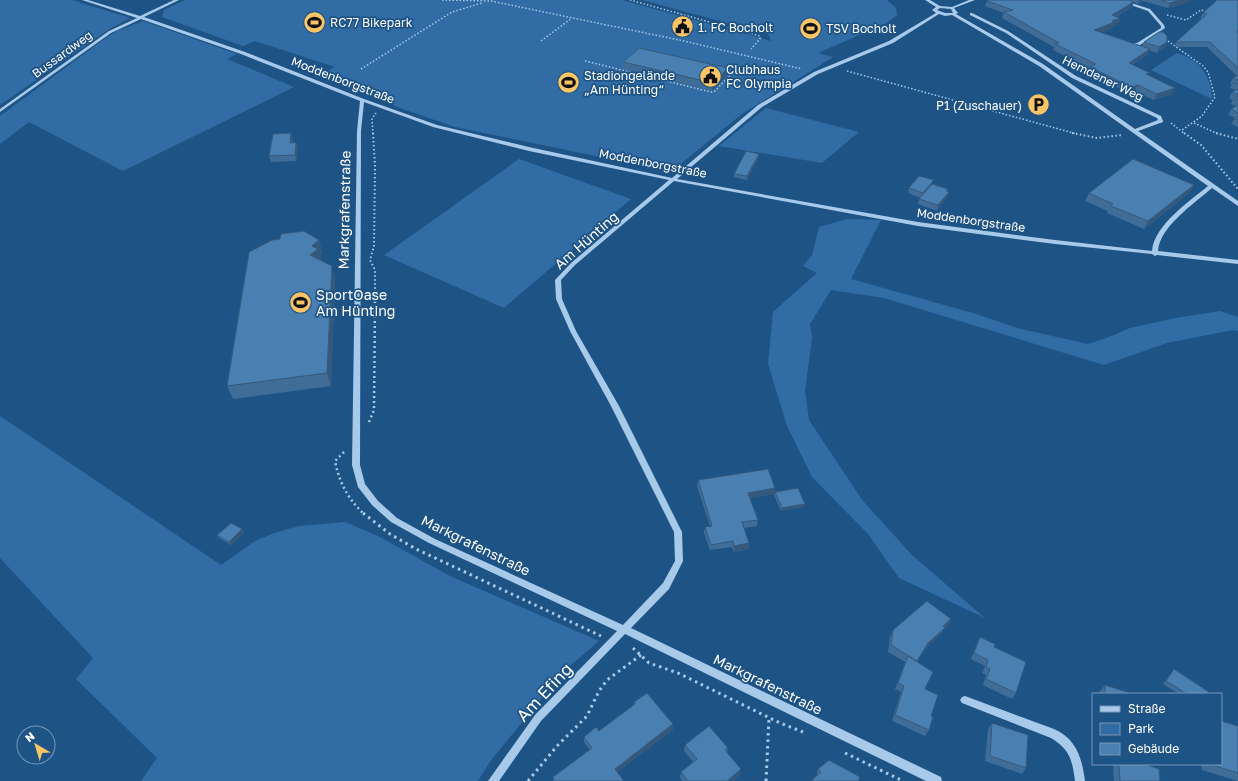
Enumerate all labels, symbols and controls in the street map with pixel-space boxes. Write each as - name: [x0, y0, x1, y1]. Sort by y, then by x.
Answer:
- sports icon: RC77 Bikepark: [301, 9, 327, 35]
- public building icon: 1. FC Bocholt: [670, 14, 696, 40]
- place label: RC77 Bikepark: [330, 15, 413, 30]
- sports icon: TSV Bocholt: [798, 15, 824, 41]
- place label: 1. FC Bocholt: [698, 20, 774, 35]
- place label: TSV Bocholt: [826, 21, 897, 36]
- street label: Bussardweg: [29, 27, 95, 81]
- street label: Hemdener Weg: [1060, 52, 1146, 104]
- street label: Moddenborgstraße: [289, 53, 397, 107]
- place label: Clubhaus FC Olympia: [726, 62, 791, 91]
- public building icon: Clubhaus FC Olympia: [698, 63, 724, 89]
- place label: Stadiongelände „Am Hünting“: [584, 68, 675, 97]
- sports icon: Stadiongelände „Am Hünting“: [556, 69, 582, 95]
- parking icon: P1 (Zuschauer): [1025, 92, 1051, 118]
- place label: P1 (Zuschauer): [936, 98, 1022, 113]
- street label: Moddenborgstraße: [598, 145, 708, 181]
- street label: Markgrafenstraße: [334, 150, 354, 270]
- street label: Moddenborgstraße: [916, 205, 1026, 235]
- street label: Am Hünting: [550, 208, 622, 272]
- place label: SportOase Am Hünting: [316, 286, 395, 319]
- sports icon: SportOase Am Hünting: [287, 289, 313, 315]
- street label: Markgrafenstraße: [419, 511, 533, 579]
- street label: Markgrafenstraße: [711, 650, 825, 718]
- street label: Am Efing: [512, 658, 576, 726]
- legend: [1092, 693, 1222, 765]
- text: Straße: [1128, 701, 1166, 716]
- text: Park: [1128, 721, 1154, 736]
- north arrow: [16, 725, 56, 765]
- text: N: [22, 729, 37, 744]
- text: Gebäude: [1128, 741, 1179, 756]

